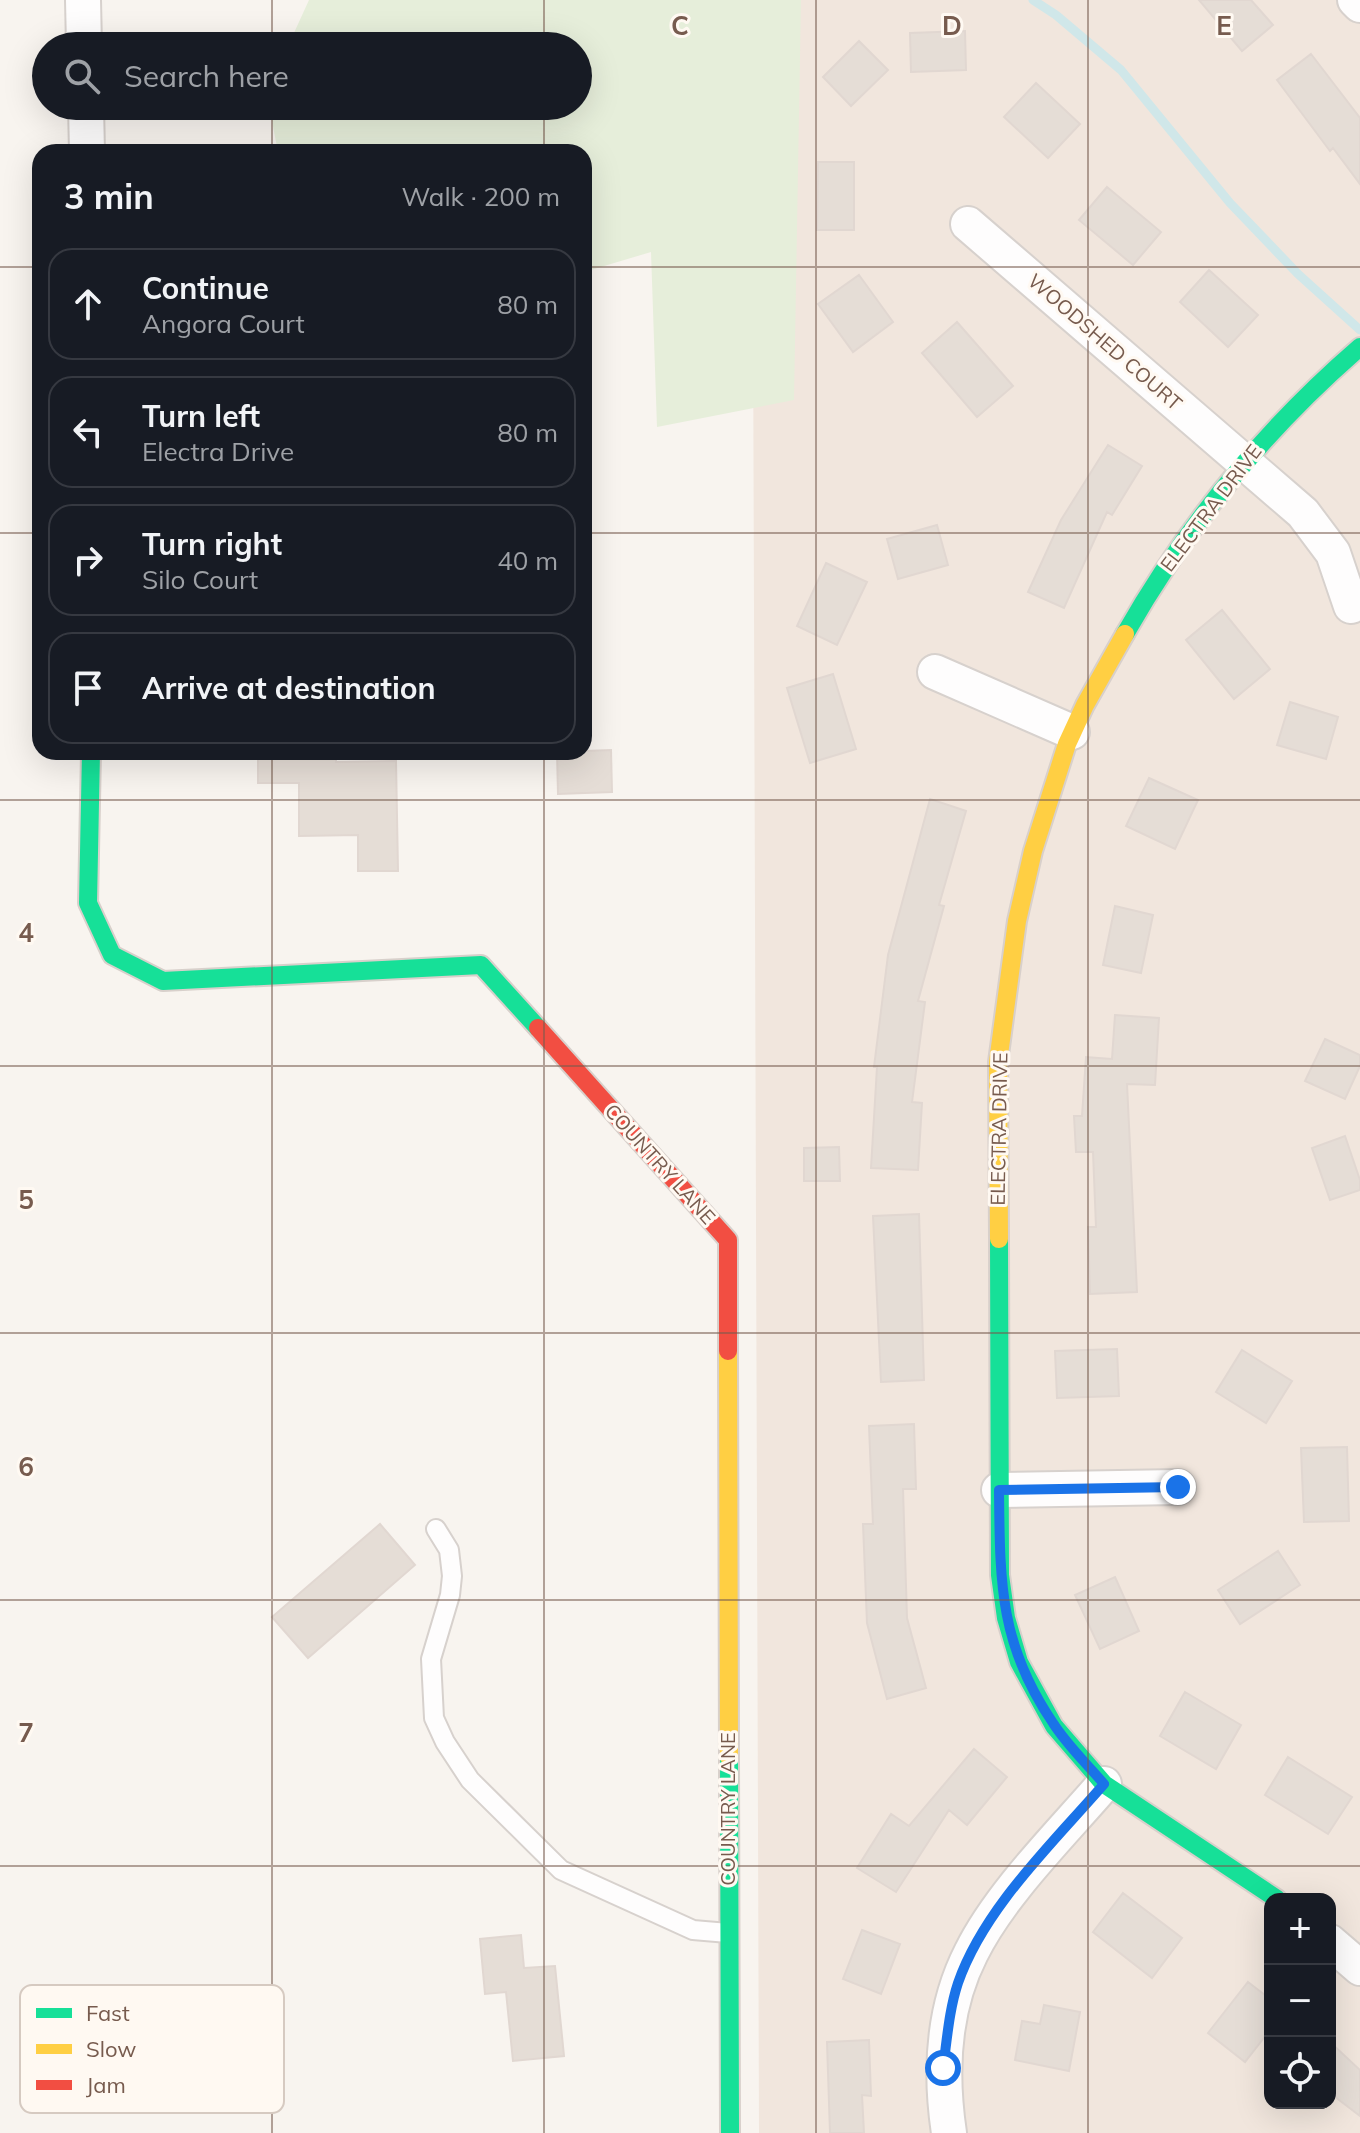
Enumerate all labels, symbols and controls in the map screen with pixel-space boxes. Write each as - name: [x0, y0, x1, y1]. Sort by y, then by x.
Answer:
- text: C: [671, 9, 689, 42]
- text: D: [942, 9, 962, 42]
- text: E: [1216, 9, 1232, 42]
- search box: [32, 32, 592, 120]
- icon: search: [60, 54, 104, 98]
- text: Search here: [124, 57, 289, 95]
- text: 3 min: [64, 175, 154, 218]
- text: Walk · 200 m: [401, 180, 560, 213]
- street label: WOODSHED COURT: [1023, 268, 1188, 415]
- text: Continue: [142, 269, 269, 307]
- icon: ahead: [66, 282, 110, 326]
- text: 80 m: [497, 288, 558, 321]
- text: Angora Court: [142, 307, 305, 340]
- text: Turn left: [142, 397, 260, 435]
- icon: left: [66, 410, 110, 454]
- text: 80 m: [497, 416, 558, 449]
- text: Electra Drive: [142, 435, 294, 468]
- street label: ELECTRA DRIVE: [1155, 439, 1267, 576]
- text: Turn right: [142, 525, 282, 563]
- icon: right: [66, 538, 110, 582]
- text: 40 m: [497, 544, 558, 577]
- text: Silo Court: [142, 563, 258, 596]
- icon: arrive: [66, 666, 110, 710]
- text: Arrive at destination: [142, 669, 436, 707]
- text: 4: [18, 916, 34, 949]
- street label: ELECTRA DRIVE: [985, 1052, 1012, 1206]
- street label: COUNTRY LANE: [600, 1098, 721, 1229]
- text: 5: [18, 1183, 34, 1216]
- text: 6: [18, 1450, 34, 1483]
- route end: [1160, 1469, 1196, 1505]
- text: 7: [18, 1716, 34, 1749]
- street label: COUNTRY LANE: [715, 1732, 740, 1886]
- map controls: [1264, 1893, 1336, 2109]
- button: +: [1264, 1893, 1336, 1965]
- button: −: [1264, 1965, 1336, 2037]
- legend: [20, 1985, 284, 2113]
- text: Fast: [86, 1999, 130, 2027]
- text: Slow: [86, 2035, 136, 2063]
- button: locate: [1264, 2037, 1336, 2109]
- route start: [925, 2050, 961, 2086]
- text: Jam: [86, 2071, 126, 2099]

